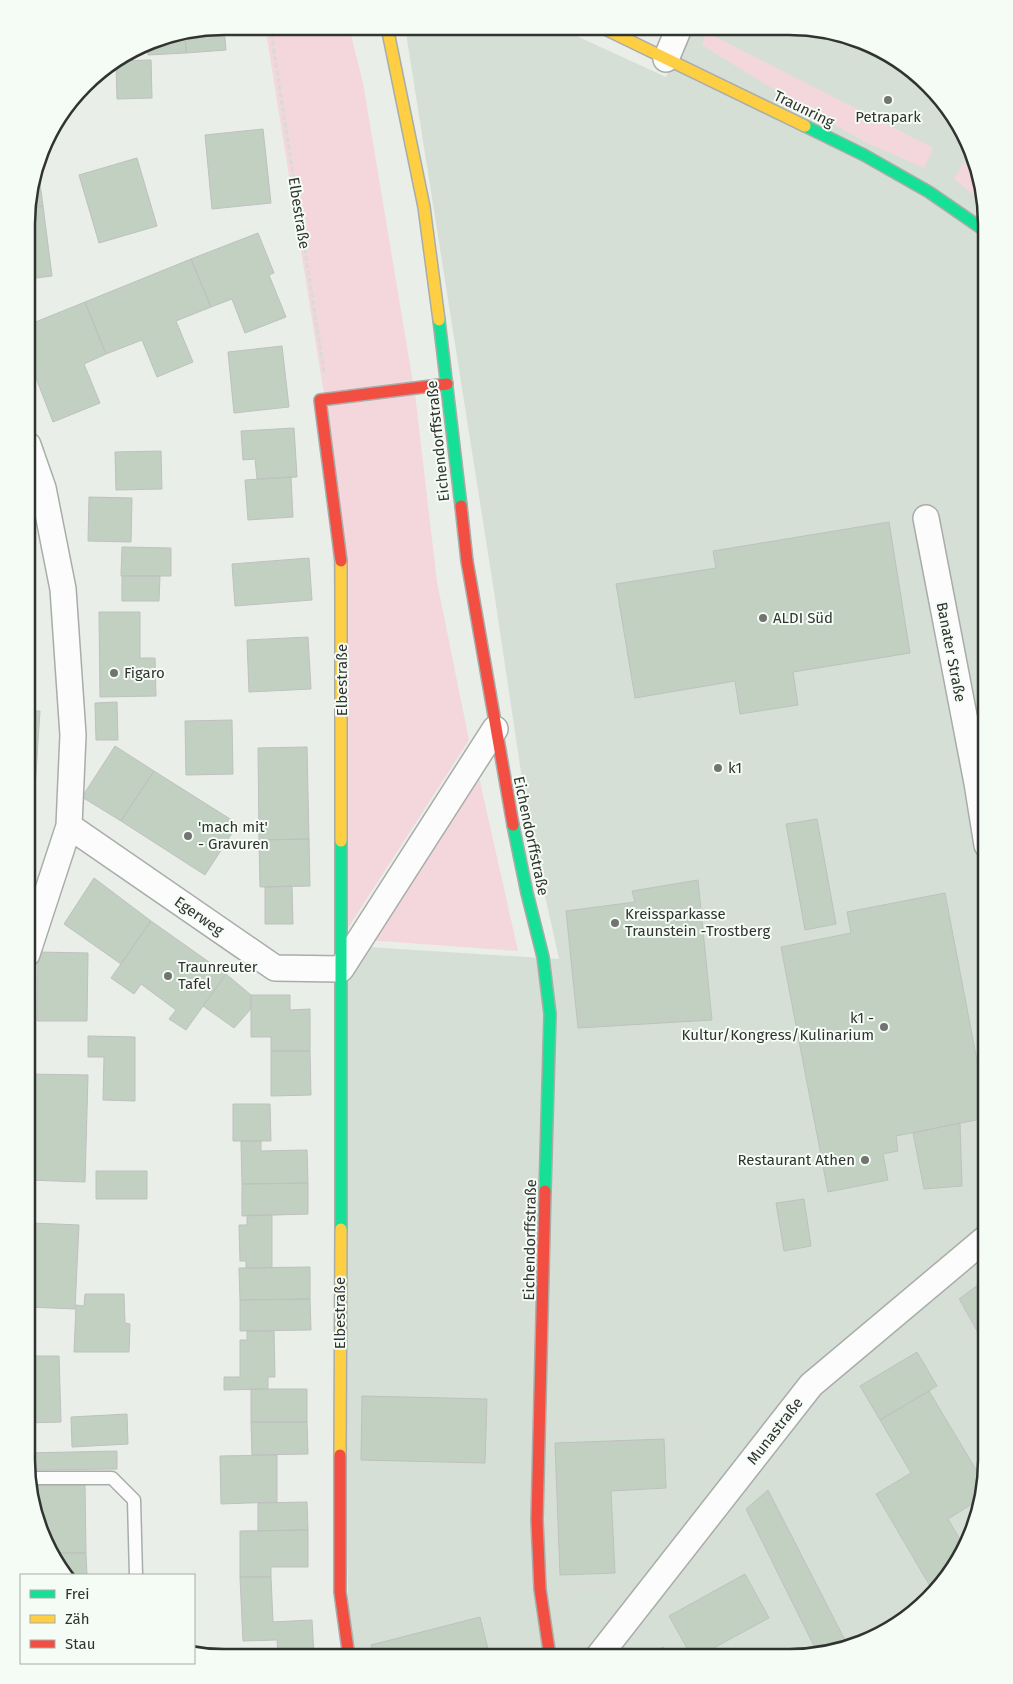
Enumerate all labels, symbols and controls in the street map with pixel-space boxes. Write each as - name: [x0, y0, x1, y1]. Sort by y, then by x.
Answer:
- street label: Traunring: [771, 87, 837, 131]
- marker: Petrapark: [882, 94, 894, 106]
- place label: Petrapark: [855, 108, 921, 126]
- street label: Elbestraße: [284, 176, 314, 250]
- street label: Eichendorffstraße: [423, 380, 453, 502]
- street label: Banater Straße: [932, 600, 970, 704]
- place label: ALDI Süd: [773, 609, 833, 627]
- marker: ALDI Süd: [757, 612, 769, 624]
- street label: Elbestraße: [333, 644, 351, 716]
- place label: Figaro: [124, 664, 165, 682]
- marker: Figaro: [108, 667, 120, 679]
- place label: k1: [728, 759, 742, 777]
- marker: k1: [712, 762, 724, 774]
- street label: Eichendorffstraße: [510, 775, 552, 897]
- place label: 'mach mit' - Gravuren: [198, 818, 269, 853]
- marker: 'mach mit' - Gravuren: [182, 830, 194, 842]
- street label: Egerweg: [171, 893, 227, 940]
- place label: Kreissparkasse Traunstein -Trostberg: [625, 905, 770, 940]
- marker: Kreissparkasse Traunstein -Trostberg: [609, 917, 621, 929]
- place label: Traunreuter Tafel: [178, 958, 258, 993]
- marker: Traunreuter Tafel: [162, 970, 174, 982]
- place label: k1 - Kultur/Kongress/Kulinarium: [682, 1009, 874, 1044]
- marker: k1 - Kultur/Kongress/Kulinarium: [878, 1021, 890, 1033]
- place label: Restaurant Athen: [737, 1151, 855, 1169]
- marker: Restaurant Athen: [859, 1154, 871, 1166]
- street label: Eichendorffstraße: [520, 1179, 540, 1301]
- street label: Elbestraße: [331, 1277, 349, 1349]
- street label: Munastraße: [743, 1394, 807, 1468]
- legend: [20, 1574, 195, 1664]
- text: Frei: [65, 1585, 90, 1603]
- text: Zäh: [65, 1610, 90, 1628]
- text: Stau: [65, 1635, 95, 1653]

